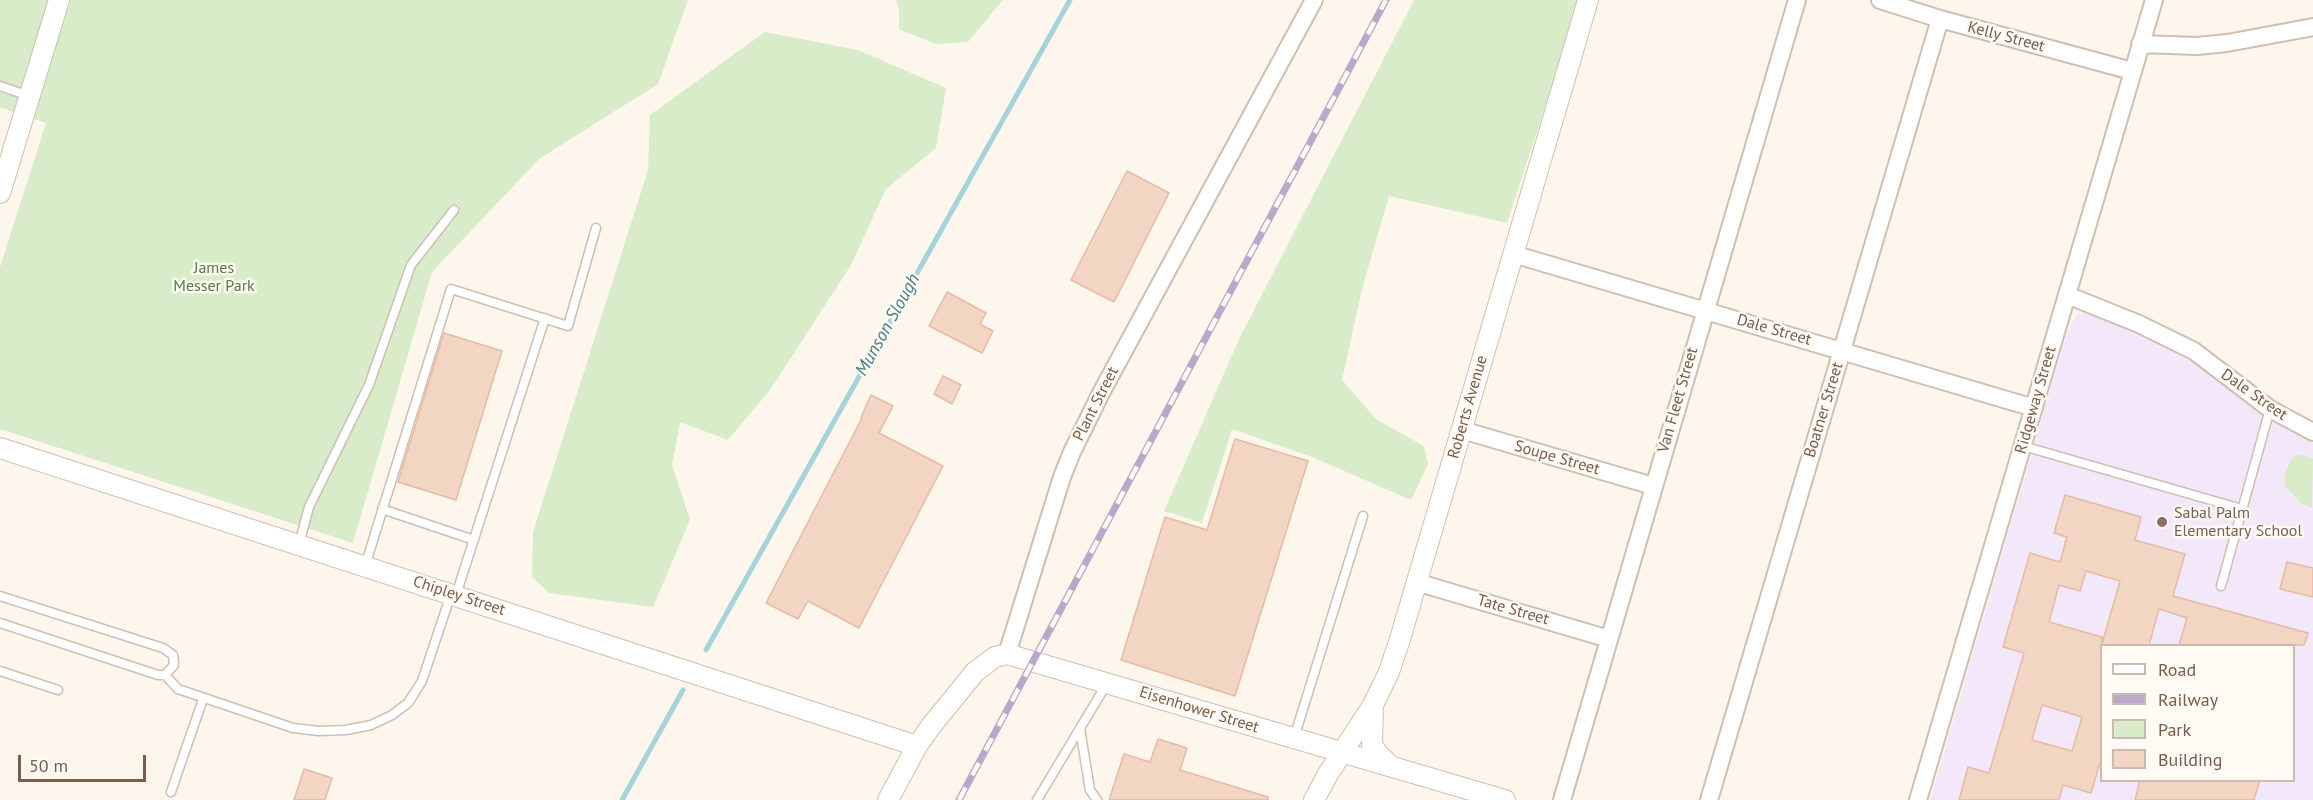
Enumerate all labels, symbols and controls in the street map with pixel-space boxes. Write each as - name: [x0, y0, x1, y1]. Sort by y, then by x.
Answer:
- street label: Kelly Street: [1965, 17, 2047, 57]
- park label: James Messer Park: [173, 258, 255, 296]
- water label: Munson Slough: [851, 270, 925, 380]
- street label: Dale Street: [1735, 310, 1813, 350]
- street label: Ridgeway Street: [2011, 344, 2061, 456]
- street label: Van Fleet Street: [1654, 345, 1702, 455]
- street label: Roberts Avenue: [1444, 353, 1492, 461]
- street label: Boatner Street: [1800, 360, 1848, 460]
- street label: Plant Street: [1069, 364, 1123, 444]
- street label: Dale Street: [2217, 365, 2291, 425]
- street label: Soupe Street: [1512, 437, 1602, 479]
- place label: Sabal Palm Elementary School: [2174, 503, 2302, 541]
- marker: Sabal Palm Elementary School: [2155, 515, 2169, 529]
- street label: Chipley Street: [410, 572, 508, 620]
- street label: Tate Street: [1475, 591, 1551, 629]
- legend: [2100, 644, 2295, 782]
- text: Road: [2158, 658, 2196, 681]
- street label: Eisenhower Street: [1137, 683, 1261, 737]
- text: Railway: [2158, 688, 2218, 711]
- text: Park: [2158, 718, 2191, 741]
- scale bar: [21, 743, 148, 781]
- text: Building: [2158, 748, 2222, 771]
- text: 50 m: [29, 754, 68, 777]

